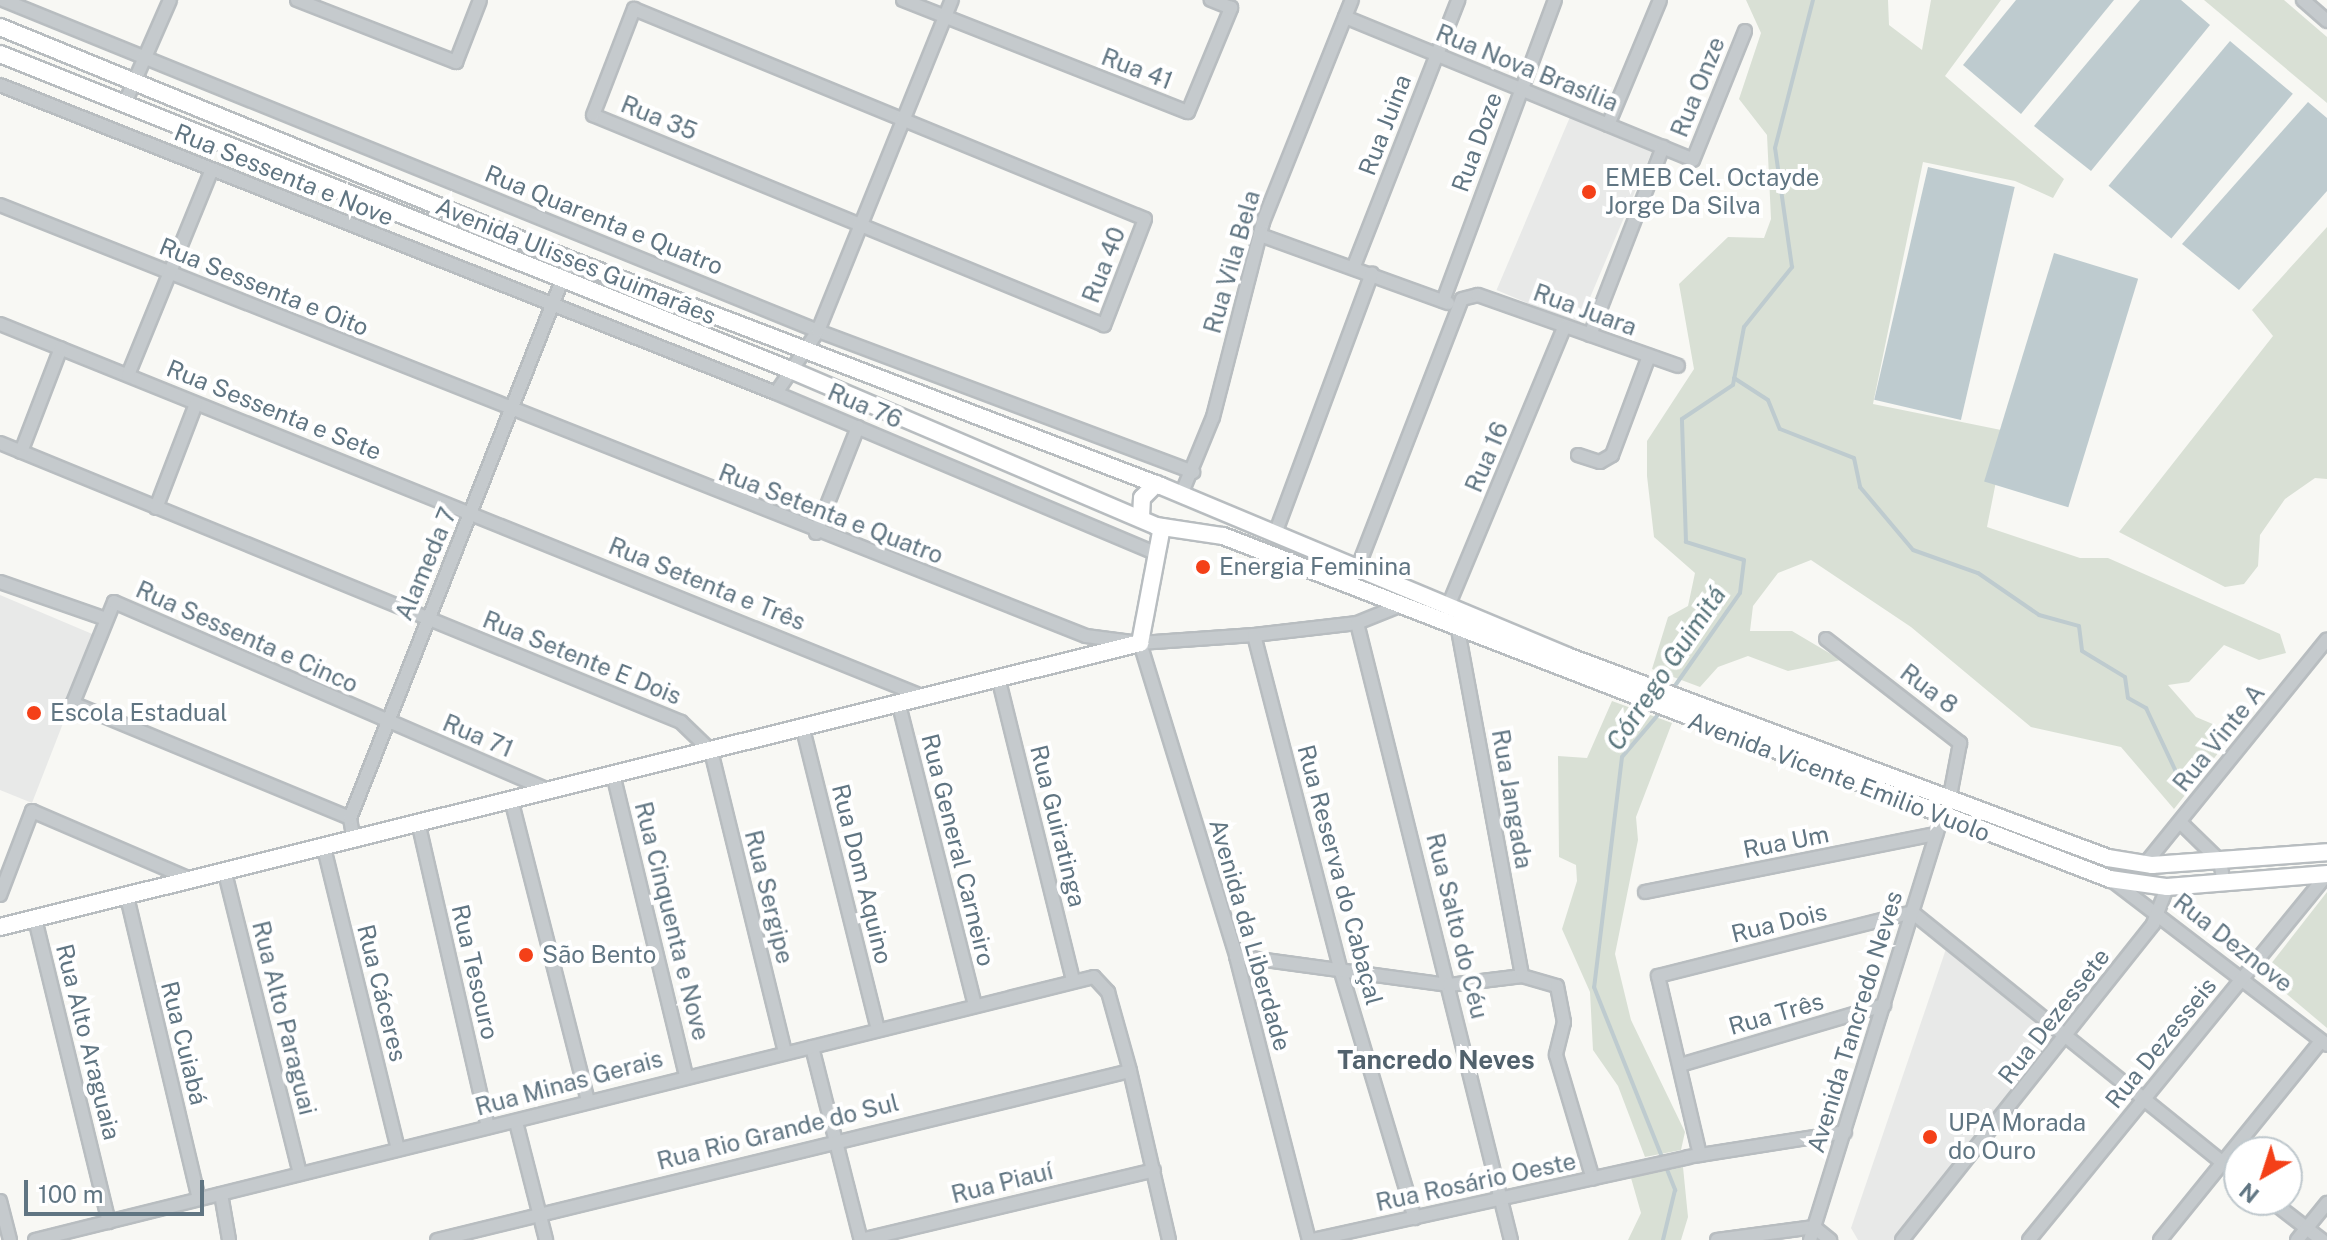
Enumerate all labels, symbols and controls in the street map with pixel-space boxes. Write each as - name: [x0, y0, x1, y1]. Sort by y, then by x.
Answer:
- street label: Rua Nova Brasília: [1432, 18, 1622, 118]
- street label: Rua Onze: [1665, 33, 1731, 141]
- street label: Rua 41: [1097, 42, 1177, 96]
- street label: Rua Juina: [1353, 71, 1417, 179]
- street label: Rua Doze: [1446, 88, 1508, 196]
- street label: Rua 35: [617, 90, 701, 146]
- street label: Rua Sessenta e Nove: [170, 118, 398, 232]
- street label: Rua Quarenta e Quatro: [480, 159, 728, 281]
- place label: EMEB Cel. Octayde Jorge Da Silva: [1605, 164, 1820, 220]
- marker: EMEB Cel. Octayde Jorge Da Silva: [1580, 183, 1598, 201]
- street label: Rua Vila Bela: [1198, 187, 1266, 337]
- street label: Avenida Ulisses Guimarães: [432, 192, 720, 330]
- street label: Rua 40: [1076, 223, 1132, 307]
- street label: Rua Sessenta e Oito: [155, 232, 373, 342]
- street label: Rua Juara: [1529, 278, 1641, 342]
- street label: Rua Sessenta e Sete: [162, 354, 386, 466]
- street label: Rua 76: [823, 378, 907, 434]
- street label: Rua 16: [1459, 417, 1515, 497]
- street label: Rua Setenta e Quatro: [714, 458, 948, 570]
- street label: Alameda 7: [389, 503, 463, 625]
- street label: Rua Setenta e Três: [604, 531, 810, 637]
- place label: Energia Feminina: [1219, 553, 1411, 581]
- marker: Energia Feminina: [1194, 558, 1212, 576]
- street label: Rua Sessenta e Cinco: [131, 575, 363, 699]
- water label: Córrego Guimitá: [1599, 580, 1733, 756]
- street label: Rua Setente E Dois: [479, 605, 685, 711]
- street label: Rua 8: [1895, 658, 1963, 720]
- street label: Rua Vinte A: [2167, 678, 2271, 798]
- place label: Escola Estadual: [50, 699, 227, 727]
- marker: Escola Estadual: [25, 704, 43, 722]
- street label: Avenida Vicente Emilio Vuolo: [1683, 706, 1995, 848]
- street label: Rua 71: [438, 708, 518, 764]
- street label: Rua Jangada: [1486, 727, 1538, 871]
- street label: Rua General Carneiro: [915, 731, 1001, 969]
- street label: Rua Reserva do Cabaçal: [1291, 741, 1389, 1009]
- street label: Rua Guiratinga: [1024, 742, 1092, 910]
- street label: Rua Dom Aquino: [826, 781, 898, 967]
- street label: Rua Cinquenta e Nove: [628, 799, 716, 1043]
- street label: Avenida da Liberdade: [1203, 816, 1297, 1054]
- street label: Rua Um: [1741, 820, 1831, 864]
- street label: Rua Sergipe: [738, 827, 800, 967]
- street label: Rua Salto do Céu: [1420, 830, 1494, 1022]
- street label: Avenida Tancredo Neves: [1801, 888, 1909, 1156]
- street label: Rua Deznove: [2168, 888, 2298, 998]
- street label: Rua Dois: [1728, 897, 1830, 949]
- street label: Rua Tesouro: [445, 902, 505, 1042]
- street label: Rua Alto Paraguai: [246, 918, 322, 1118]
- street label: Rua Cáceres: [351, 922, 413, 1064]
- street label: Rua Alto Araguaia: [50, 941, 126, 1143]
- place label: São Bento: [542, 941, 656, 969]
- street label: Rua Dezessete: [1992, 943, 2116, 1089]
- marker: São Bento: [517, 946, 535, 964]
- street label: Rua Dezesseis: [2099, 972, 2223, 1114]
- street label: Rua Cuiabá: [155, 978, 213, 1108]
- street label: Rua Três: [1725, 987, 1827, 1041]
- street label: Rua Minas Gerais: [472, 1044, 666, 1122]
- district label: Tancredo Neves: [1337, 1044, 1535, 1076]
- street label: Rua Rio Grande do Sul: [654, 1088, 902, 1176]
- place label: UPA Morada do Ouro: [1948, 1109, 2086, 1165]
- marker: UPA Morada do Ouro: [1919, 1126, 1941, 1148]
- north arrow: [2223, 1136, 2303, 1216]
- street label: Rua Rosário Oeste: [1373, 1147, 1579, 1217]
- street label: Rua Piauí: [948, 1157, 1056, 1209]
- scale bar: [28, 1164, 208, 1214]
- text: N: [2234, 1178, 2264, 1209]
- text: 100 m: [38, 1180, 104, 1208]

